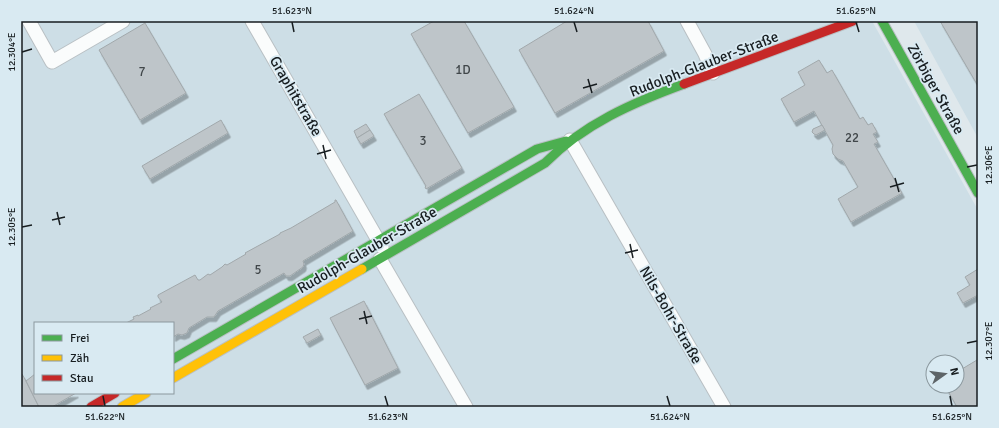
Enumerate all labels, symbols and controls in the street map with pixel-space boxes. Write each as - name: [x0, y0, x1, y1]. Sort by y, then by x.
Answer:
- text: 51.623°N: [272, 5, 312, 17]
- text: 51.624°N: [554, 5, 594, 17]
- text: 51.625°N: [836, 5, 876, 17]
- street label: Rudolph-Glauber-Straße: [627, 27, 781, 101]
- text: 12.304°E: [6, 32, 18, 72]
- street label: Zörbiger Straße: [904, 40, 968, 138]
- street label: Graphitstraße: [266, 53, 326, 139]
- house number: 1D: [455, 62, 471, 78]
- house number: 7: [138, 64, 146, 80]
- house number: 22: [845, 130, 859, 146]
- house number: 3: [419, 133, 427, 149]
- text: 12.306°E: [983, 145, 995, 185]
- street label: Rudolph-Glauber-Straße: [294, 203, 440, 297]
- text: 12.305°E: [6, 207, 18, 247]
- house number: 5: [254, 262, 262, 278]
- street label: Nils-Bohr-Straße: [636, 263, 706, 367]
- text: 12.307°E: [983, 321, 995, 361]
- legend: [34, 322, 174, 394]
- text: Frei: [70, 331, 89, 346]
- text: Zäh: [70, 351, 89, 366]
- north arrow: [925, 354, 965, 394]
- text: N: [947, 366, 961, 377]
- text: Stau: [70, 371, 94, 386]
- text: 51.622°N: [85, 411, 125, 423]
- text: 51.623°N: [368, 411, 408, 423]
- text: 51.624°N: [650, 411, 690, 423]
- text: 51.625°N: [932, 411, 972, 423]

